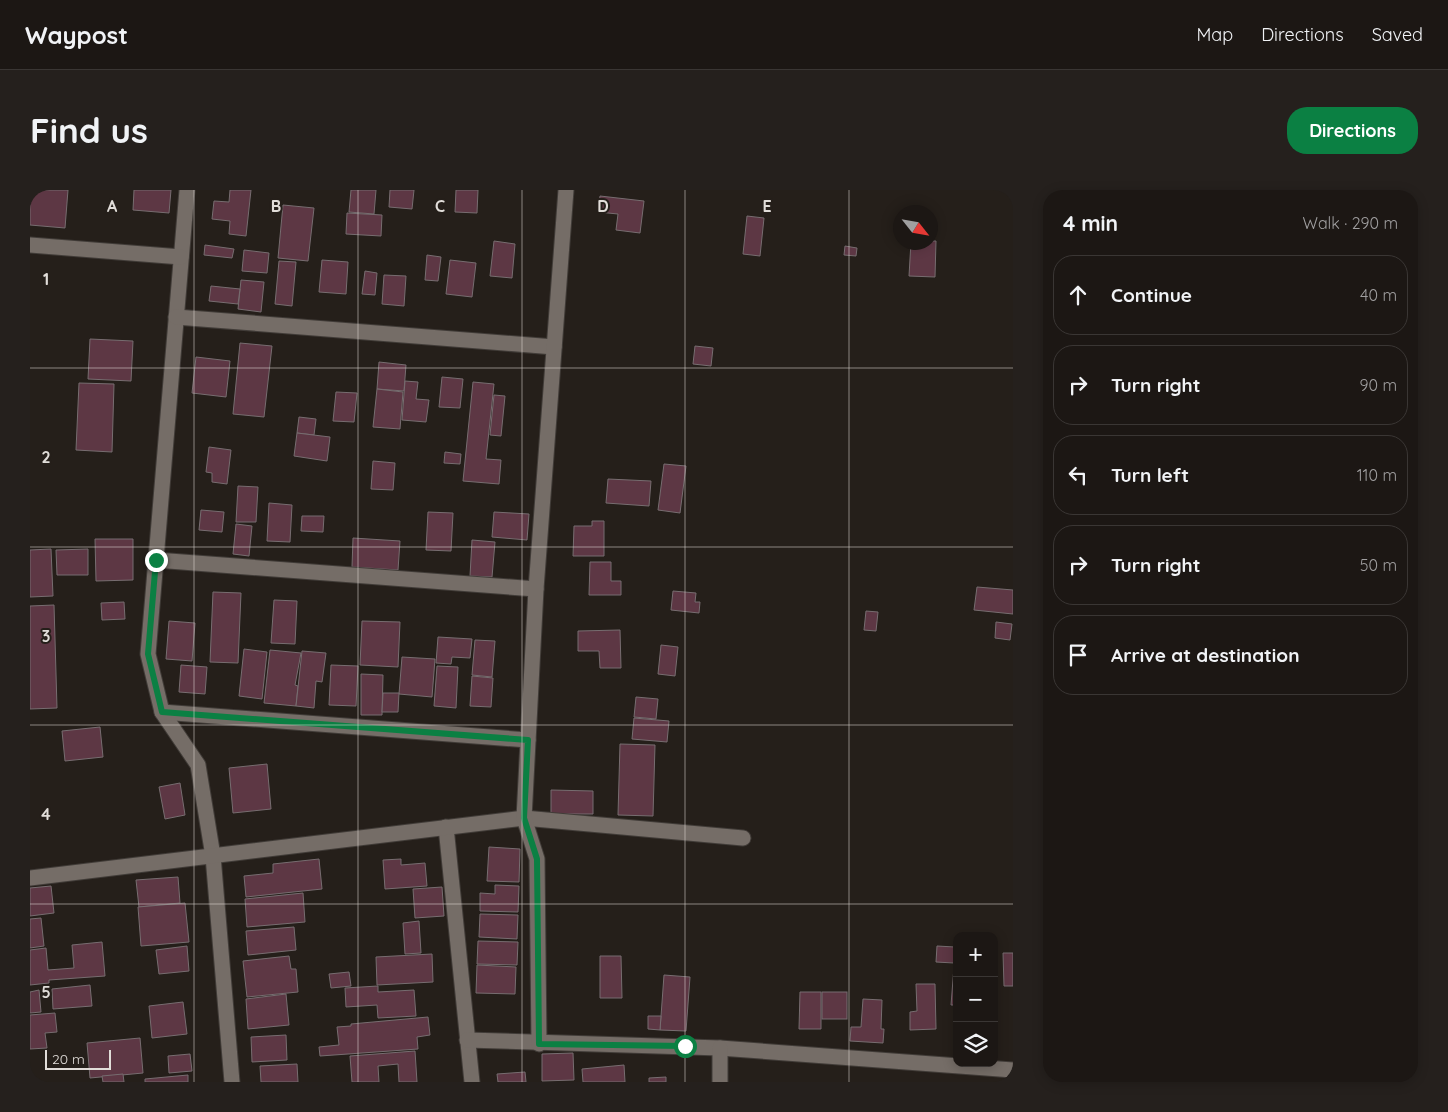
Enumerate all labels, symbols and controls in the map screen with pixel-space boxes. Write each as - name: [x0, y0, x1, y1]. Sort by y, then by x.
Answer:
- text: Waypost: [25, 20, 128, 50]
- text: Map: [1196, 23, 1233, 46]
- text: Directions: [1261, 23, 1344, 46]
- text: Saved: [1372, 23, 1423, 46]
- button: Directions: [1287, 107, 1418, 154]
- text: Find us: [30, 108, 148, 152]
- text: A: [107, 196, 118, 216]
- text: B: [271, 196, 281, 216]
- text: C: [435, 196, 445, 216]
- text: D: [597, 196, 609, 216]
- text: E: [762, 196, 772, 216]
- north arrow: [893, 205, 938, 250]
- text: 4 min: [1063, 210, 1118, 236]
- text: Walk · 290 m: [1303, 213, 1398, 233]
- text: 1: [43, 269, 49, 289]
- icon: ahead: [1064, 281, 1092, 309]
- text: Continue: [1111, 283, 1192, 307]
- text: 40 m: [1360, 285, 1397, 305]
- icon: right: [1064, 371, 1092, 399]
- text: Turn right: [1111, 373, 1200, 397]
- text: 90 m: [1360, 375, 1397, 395]
- text: 2: [41, 447, 51, 467]
- icon: left: [1064, 461, 1092, 489]
- text: Turn left: [1111, 463, 1189, 487]
- text: 110 m: [1357, 465, 1397, 485]
- route end: [145, 549, 168, 572]
- icon: right: [1064, 551, 1092, 579]
- text: Turn right: [1111, 553, 1200, 577]
- text: 50 m: [1360, 555, 1397, 575]
- text: 3: [42, 626, 50, 646]
- icon: arrive: [1064, 641, 1092, 669]
- text: Arrive at destination: [1111, 643, 1300, 667]
- text: 4: [41, 804, 51, 824]
- map controls: [953, 932, 998, 1067]
- button: +: [953, 932, 998, 977]
- button: −: [953, 977, 998, 1022]
- text: 5: [41, 982, 51, 1002]
- button: layers: [953, 1022, 998, 1067]
- route start: [674, 1035, 697, 1058]
- scale bar: [45, 1047, 111, 1070]
- text: 20 m: [52, 1050, 85, 1068]

